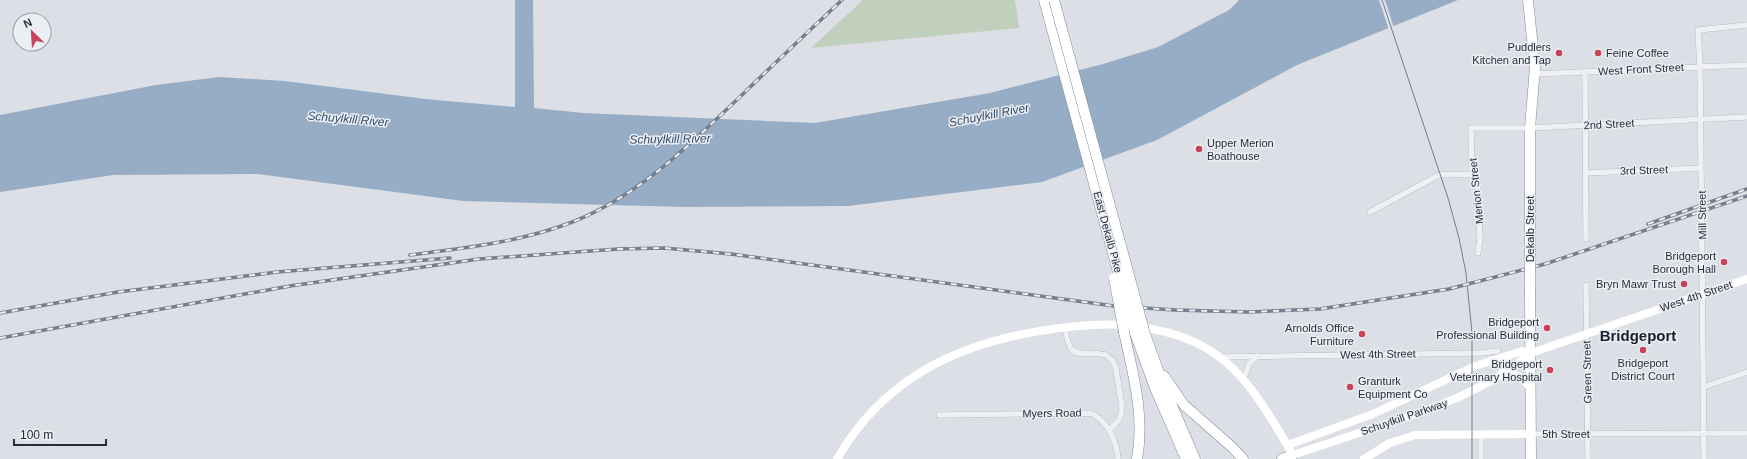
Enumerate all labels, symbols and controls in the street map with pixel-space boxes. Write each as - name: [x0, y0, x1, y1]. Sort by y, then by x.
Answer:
- north arrow: [12, 12, 52, 52]
- text: N: [22, 16, 34, 30]
- place label: Puddlers Kitchen and Tap: [1472, 41, 1551, 66]
- place label: Feine Coffee: [1606, 47, 1669, 59]
- marker: Puddlers Kitchen and Tap: [1554, 48, 1564, 58]
- marker: Feine Coffee: [1593, 48, 1603, 58]
- street label: West Front Street: [1598, 61, 1684, 77]
- water label: Schuylkill River: [948, 100, 1031, 130]
- water label: Schuylkill River: [307, 108, 390, 130]
- street label: 2nd Street: [1583, 117, 1635, 131]
- water label: Schuylkill River: [629, 131, 712, 147]
- place label: Upper Merion Boathouse: [1207, 137, 1274, 162]
- marker: Upper Merion Boathouse: [1194, 144, 1204, 154]
- street label: Merion Street: [1467, 158, 1485, 224]
- street label: 3rd Street: [1620, 163, 1668, 177]
- street label: East Dekalb Pike: [1091, 190, 1125, 274]
- street label: Mill Street: [1696, 190, 1708, 240]
- street label: Dekalb Street: [1524, 196, 1536, 262]
- place label: Bridgeport Borough Hall: [1652, 250, 1716, 275]
- marker: Bridgeport Borough Hall: [1719, 257, 1729, 267]
- place label: Bryn Mawr Trust: [1596, 278, 1676, 290]
- street label: West 4th Street: [1658, 278, 1734, 314]
- marker: Bryn Mawr Trust: [1679, 279, 1689, 289]
- place label: Bridgeport Professional Building: [1436, 316, 1539, 341]
- place label: Arnolds Office Furniture: [1285, 322, 1354, 347]
- marker: Bridgeport Professional Building: [1542, 323, 1552, 333]
- district label: Bridgeport: [1600, 327, 1676, 344]
- marker: Arnolds Office Furniture: [1357, 329, 1367, 339]
- street label: Green Street: [1580, 340, 1594, 404]
- marker: Bridgeport District Court: [1638, 345, 1648, 355]
- street label: West 4th Street: [1340, 347, 1416, 361]
- place label: Bridgeport District Court: [1611, 357, 1675, 382]
- place label: Bridgeport Veterinary Hospital: [1450, 358, 1542, 383]
- marker: Bridgeport Veterinary Hospital: [1545, 365, 1555, 375]
- place label: Granturk Equipment Co: [1358, 375, 1428, 400]
- marker: Granturk Equipment Co: [1345, 382, 1355, 392]
- street label: Schuylkill Parkway: [1359, 396, 1449, 438]
- street label: Myers Road: [1022, 406, 1082, 420]
- scale bar: [14, 421, 106, 447]
- text: 100 m: [20, 428, 53, 442]
- street label: 5th Street: [1542, 428, 1590, 440]

